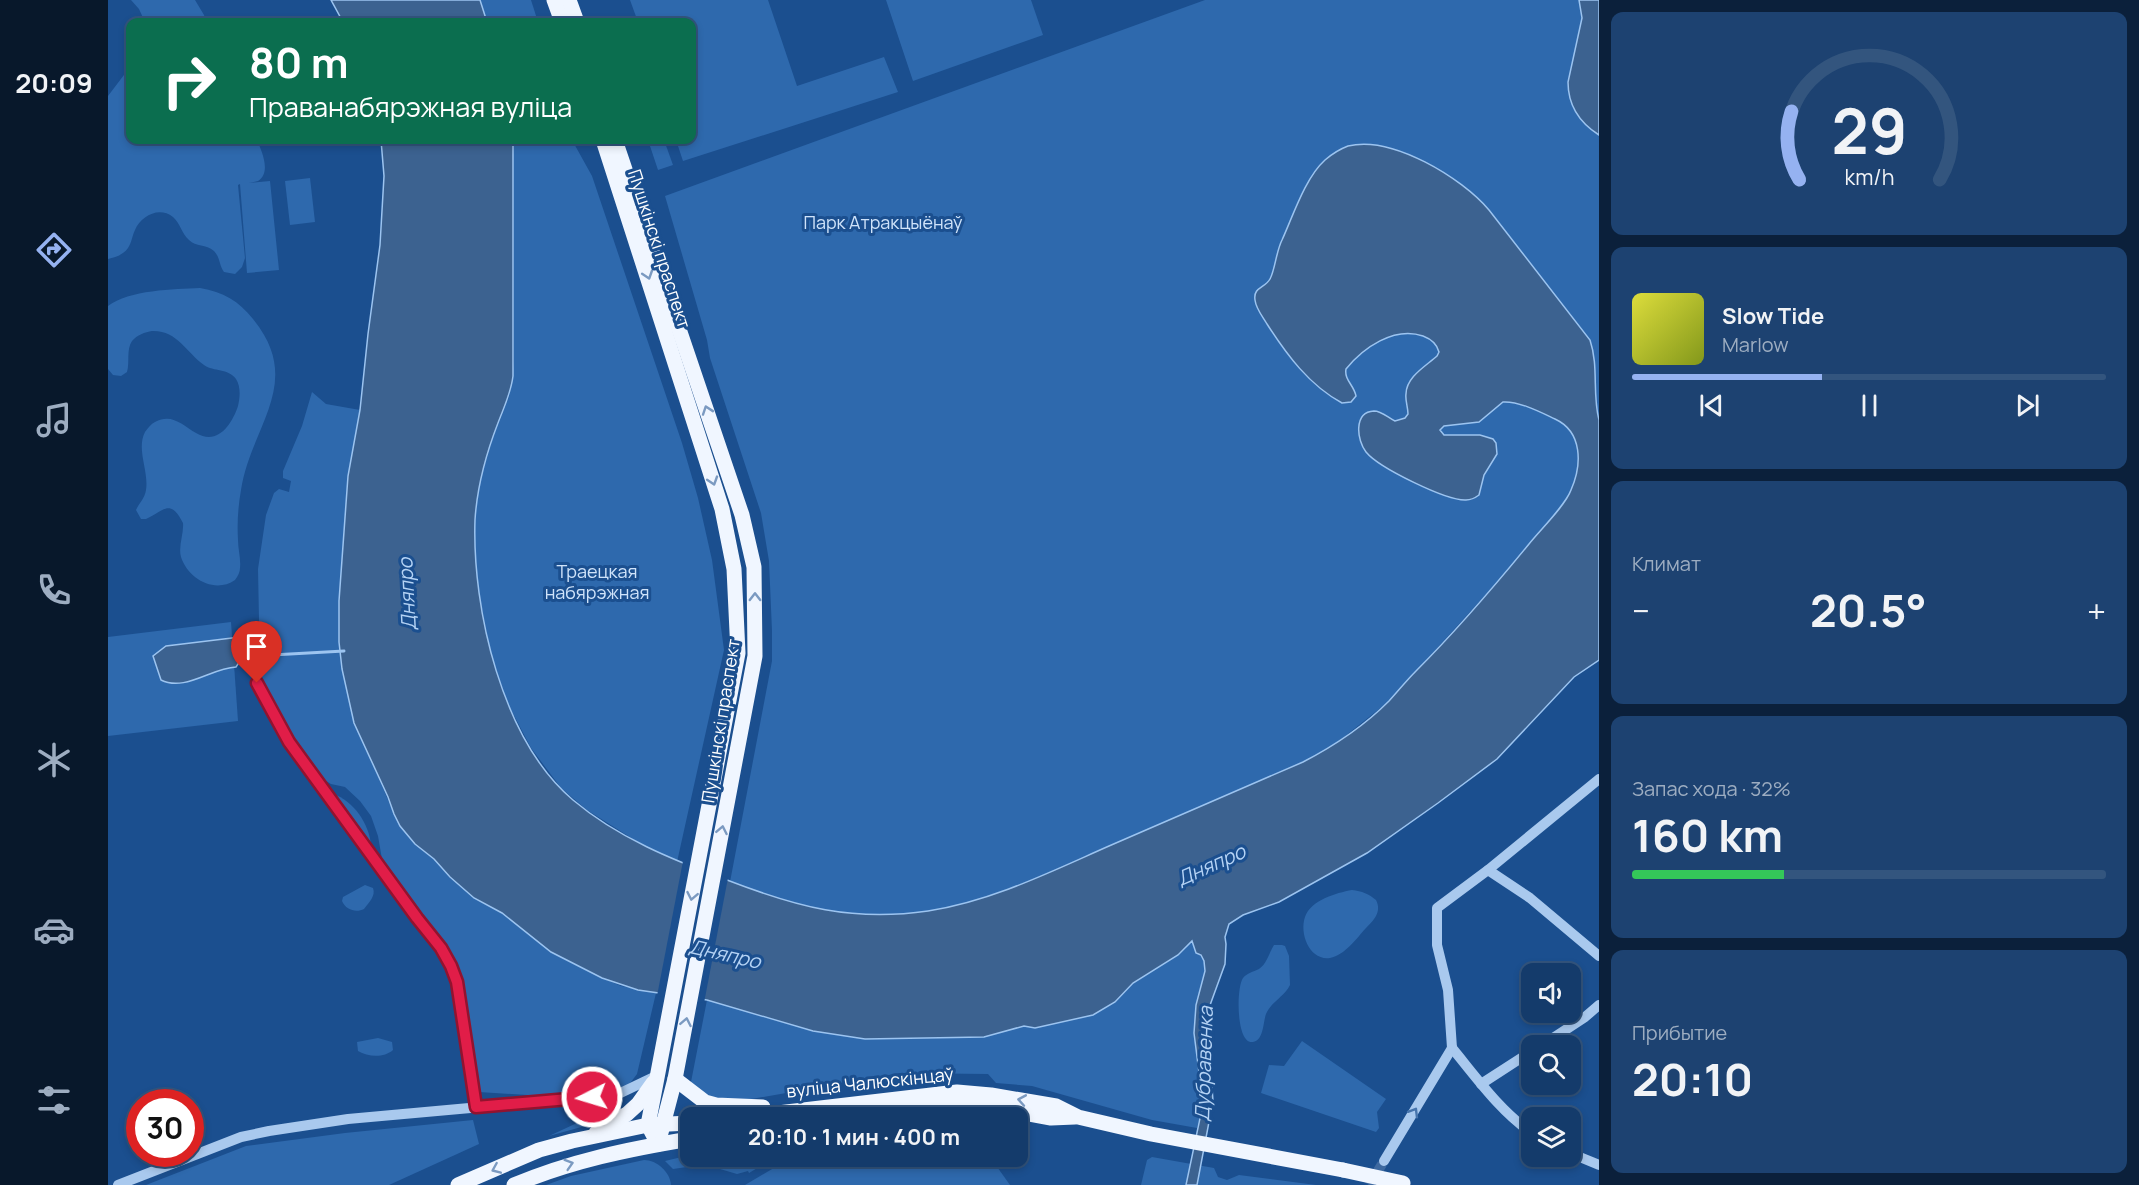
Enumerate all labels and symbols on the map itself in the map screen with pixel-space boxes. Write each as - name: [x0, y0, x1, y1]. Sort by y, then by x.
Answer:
- street label: Пушкінскі праспект: [623, 166, 697, 331]
- park label: Парк Атракцыёнаў: [803, 210, 963, 234]
- one-way arrow: [640, 269, 653, 280]
- one-way arrow: [701, 405, 714, 416]
- one-way arrow: [706, 475, 718, 486]
- water label: Дняпро: [391, 556, 422, 631]
- park label: Траецкая набярэжная: [545, 559, 649, 604]
- one-way arrow: [749, 593, 761, 602]
- pin: [231, 621, 282, 683]
- street label: Пушкінскі праспект: [695, 637, 745, 805]
- one-way arrow: [715, 825, 728, 835]
- water label: Дняпро: [1172, 837, 1251, 892]
- one-way arrow: [686, 890, 699, 900]
- water label: Дняпро: [687, 932, 765, 975]
- water label: Дубравенка: [1188, 1005, 1219, 1122]
- one-way arrow: [679, 1017, 692, 1027]
- street label: вуліца Чалюскінцаў: [785, 1061, 955, 1103]
- position arrow: [560, 1065, 624, 1129]
- speed limit sign: 30: [126, 1089, 204, 1167]
- one-way arrow: [1018, 1094, 1028, 1107]
- one-way arrow: [1407, 1108, 1419, 1118]
- one-way arrow: [563, 1159, 574, 1171]
- one-way arrow: [491, 1162, 502, 1174]

